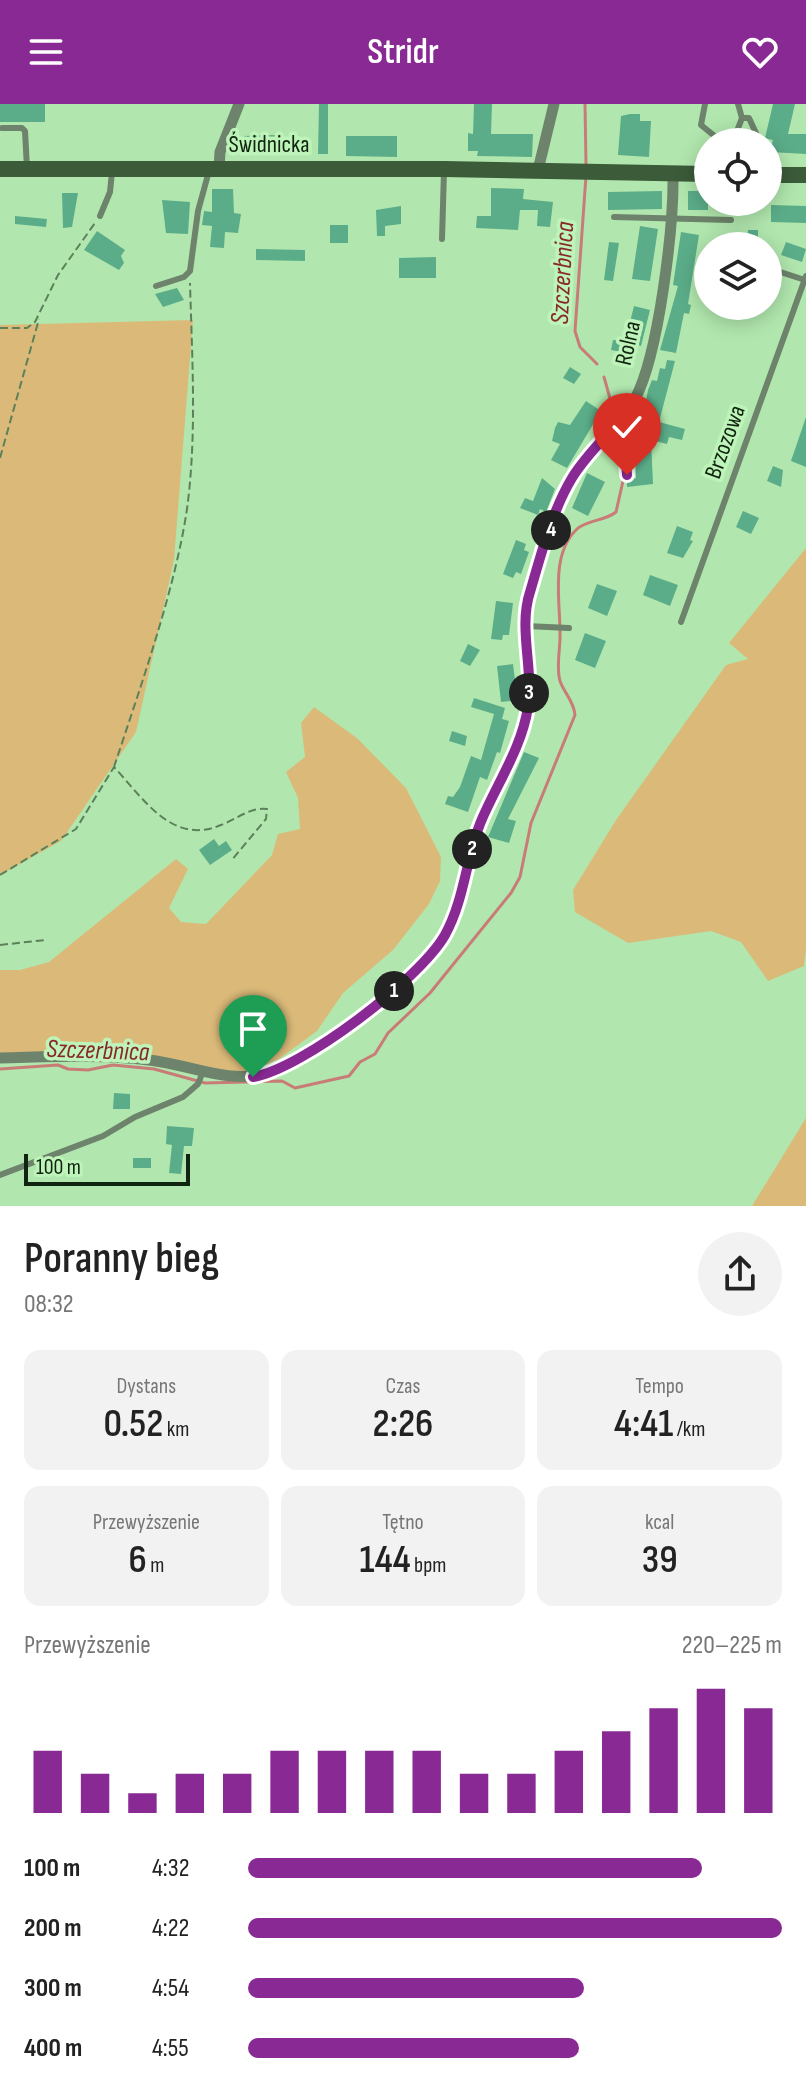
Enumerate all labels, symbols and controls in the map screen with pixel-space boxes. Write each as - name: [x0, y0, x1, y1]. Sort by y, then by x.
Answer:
- icon: menu: [24, 30, 68, 74]
- icon: heart: [738, 30, 782, 74]
- text: Stridr: [367, 31, 439, 74]
- map controls: [694, 128, 782, 320]
- button: locate: [694, 128, 782, 216]
- street label: Świdnicka: [229, 130, 309, 159]
- water label: Szczerbnica: [545, 220, 581, 325]
- button: layers: [694, 232, 782, 320]
- street label: Rolna: [609, 318, 647, 368]
- pin: [593, 393, 661, 475]
- street label: Brzozowa: [698, 401, 752, 483]
- icon: check: [605, 405, 649, 449]
- pin: 4: [531, 510, 571, 550]
- text: 4: [546, 516, 556, 543]
- pin: 3: [509, 673, 549, 713]
- text: 3: [524, 679, 534, 706]
- pin: 2: [452, 829, 492, 869]
- text: 2: [467, 835, 477, 862]
- pin: 1: [374, 971, 414, 1011]
- text: 1: [390, 977, 398, 1004]
- pin: [219, 995, 287, 1077]
- icon: arrive: [231, 1007, 275, 1051]
- water label: Szczerbnica: [46, 1034, 150, 1068]
- scale bar: [24, 1150, 190, 1186]
- text: 100 m: [36, 1154, 81, 1181]
- text: Poranny bieg: [24, 1232, 219, 1285]
- button: share: [698, 1232, 782, 1316]
- text: 08:32: [24, 1289, 74, 1320]
- text: Dystans: [117, 1373, 176, 1400]
- text: Czas: [386, 1373, 420, 1400]
- text: Tempo: [635, 1373, 684, 1400]
- text: 0.52: [103, 1400, 163, 1448]
- text: 2:26: [373, 1400, 433, 1448]
- text: 4:41: [614, 1400, 673, 1448]
- text: km: [163, 1416, 189, 1443]
- text: /km: [673, 1416, 705, 1443]
- text: Przewyższenie: [93, 1509, 200, 1536]
- text: Tętno: [382, 1509, 424, 1536]
- text: kcal: [645, 1509, 674, 1536]
- text: 6: [128, 1536, 147, 1584]
- text: 144: [360, 1536, 411, 1584]
- text: 39: [642, 1536, 678, 1584]
- text: m: [147, 1552, 164, 1579]
- text: bpm: [411, 1552, 446, 1579]
- text: Przewyższenie: [24, 1630, 151, 1661]
- text: 220–225 m: [682, 1630, 782, 1661]
- text: 100 m: [24, 1853, 80, 1884]
- text: 4:32: [152, 1853, 189, 1884]
- text: 200 m: [24, 1913, 81, 1944]
- text: 4:22: [152, 1913, 189, 1944]
- text: 300 m: [24, 1973, 82, 2004]
- text: 4:54: [152, 1973, 189, 2004]
- text: 400 m: [24, 2033, 82, 2064]
- text: 4:55: [152, 2033, 189, 2064]

